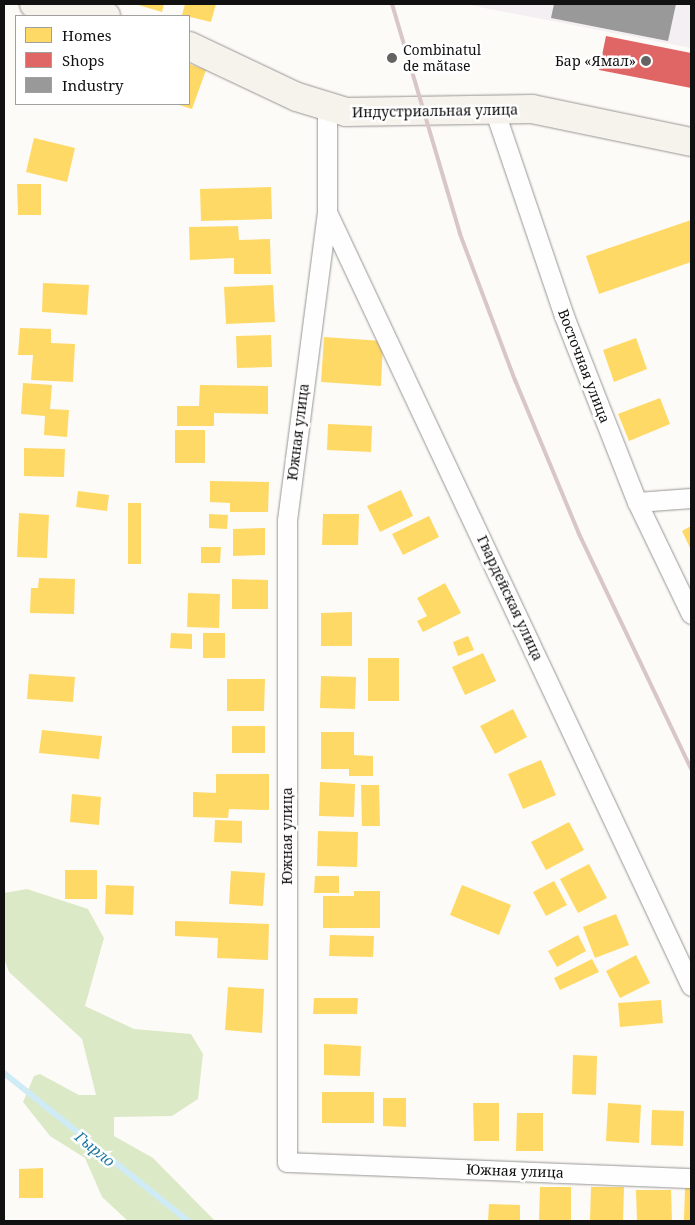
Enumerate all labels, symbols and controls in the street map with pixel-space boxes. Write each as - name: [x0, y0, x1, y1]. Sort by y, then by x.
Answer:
- legend: [15, 15, 190, 105]
- text: Homes: [62, 25, 112, 45]
- place label: Combinatul de mătase: [403, 42, 481, 74]
- text: Shops: [62, 50, 104, 70]
- marker: Combinatul de mătase: [385, 51, 399, 65]
- place label: Бар «Ямал»: [555, 53, 636, 69]
- marker: Бар «Ямал»: [640, 55, 652, 67]
- text: Industry: [62, 75, 124, 95]
- street label: Индустриальная улица: [352, 101, 518, 121]
- street label: Восточная улица: [555, 307, 613, 425]
- street label: Южная улица: [284, 382, 312, 482]
- street label: Гвардейская улица: [474, 533, 546, 663]
- street label: Южная улица: [279, 787, 295, 885]
- water label: Гырло: [71, 1128, 119, 1170]
- street label: Южная улица: [466, 1161, 564, 1181]

